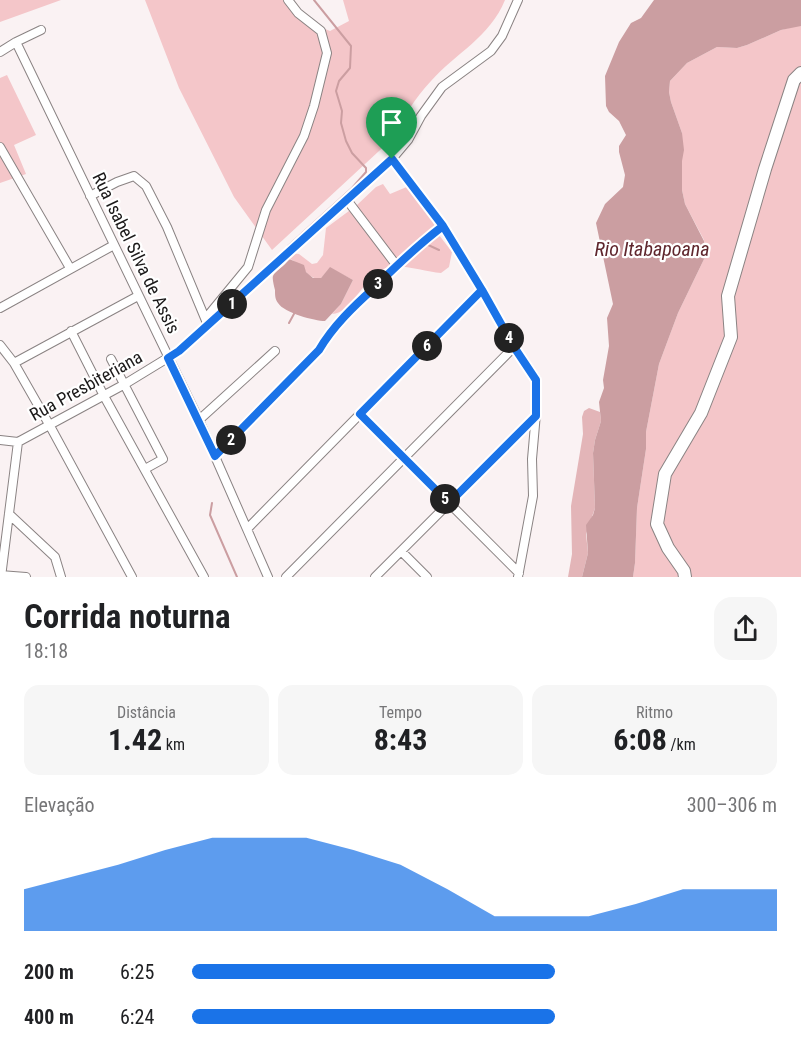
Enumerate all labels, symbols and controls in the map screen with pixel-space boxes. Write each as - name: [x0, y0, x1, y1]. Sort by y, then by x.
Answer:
- pin: [366, 97, 417, 159]
- icon: arrive: [375, 106, 408, 139]
- street label: Rua Isabel Silva de Assis: [88, 169, 185, 337]
- water label: Rio Itabapoana: [594, 237, 710, 261]
- pin: 3: [363, 269, 393, 299]
- text: 3: [374, 274, 382, 293]
- pin: 1: [217, 289, 247, 319]
- text: 1: [228, 294, 236, 313]
- pin: 4: [494, 323, 524, 353]
- text: 4: [505, 328, 513, 347]
- pin: 6: [412, 331, 442, 361]
- text: 6: [423, 336, 431, 355]
- street label: Rua Presbiteriana: [26, 346, 146, 425]
- pin: 2: [216, 425, 246, 455]
- text: 2: [227, 430, 235, 449]
- pin: 5: [430, 484, 460, 514]
- text: 5: [441, 489, 449, 508]
- text: Corrida noturna: [24, 597, 231, 636]
- button: share: [714, 597, 777, 660]
- text: 18:18: [24, 639, 68, 663]
- text: Distância: [117, 703, 176, 722]
- text: Tempo: [379, 703, 422, 722]
- text: Ritmo: [636, 703, 673, 722]
- text: 1.42: [108, 722, 162, 757]
- text: 8:43: [374, 722, 427, 757]
- text: 6:08: [613, 722, 667, 757]
- text: km: [162, 735, 185, 754]
- text: /km: [667, 735, 696, 754]
- text: Elevação: [24, 793, 95, 817]
- text: 300–306 m: [687, 793, 777, 817]
- text: 200 m: [24, 960, 74, 984]
- text: 6:25: [120, 960, 154, 984]
- text: 400 m: [24, 1005, 74, 1029]
- text: 6:24: [120, 1005, 154, 1029]

